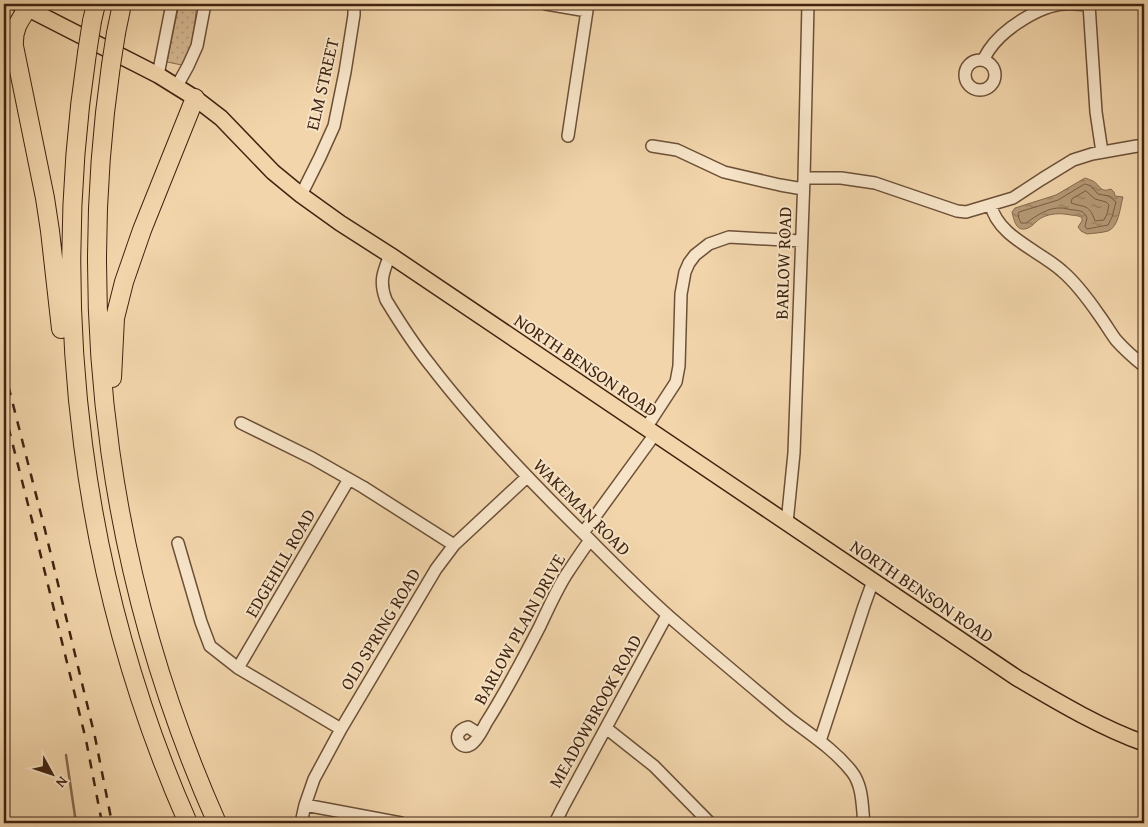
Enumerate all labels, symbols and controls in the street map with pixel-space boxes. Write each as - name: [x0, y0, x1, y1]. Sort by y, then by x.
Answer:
- street label: ELM STREET: [298, 35, 346, 133]
- street label: BARLOW ROAD: [768, 206, 798, 320]
- street label: NORTH BENSON ROAD: [509, 307, 663, 423]
- street label: WAKEMAN ROAD: [527, 452, 637, 562]
- street label: EDGEHILL ROAD: [238, 504, 322, 622]
- street label: NORTH BENSON ROAD: [845, 533, 999, 649]
- street label: BARLOW PLAIN DRIVE: [466, 549, 572, 709]
- street label: OLD SPRING ROAD: [333, 563, 427, 695]
- street label: MEADOWBROOK ROAD: [542, 629, 648, 793]
- north arrow: [28, 750, 78, 800]
- text: N: [51, 772, 73, 793]

